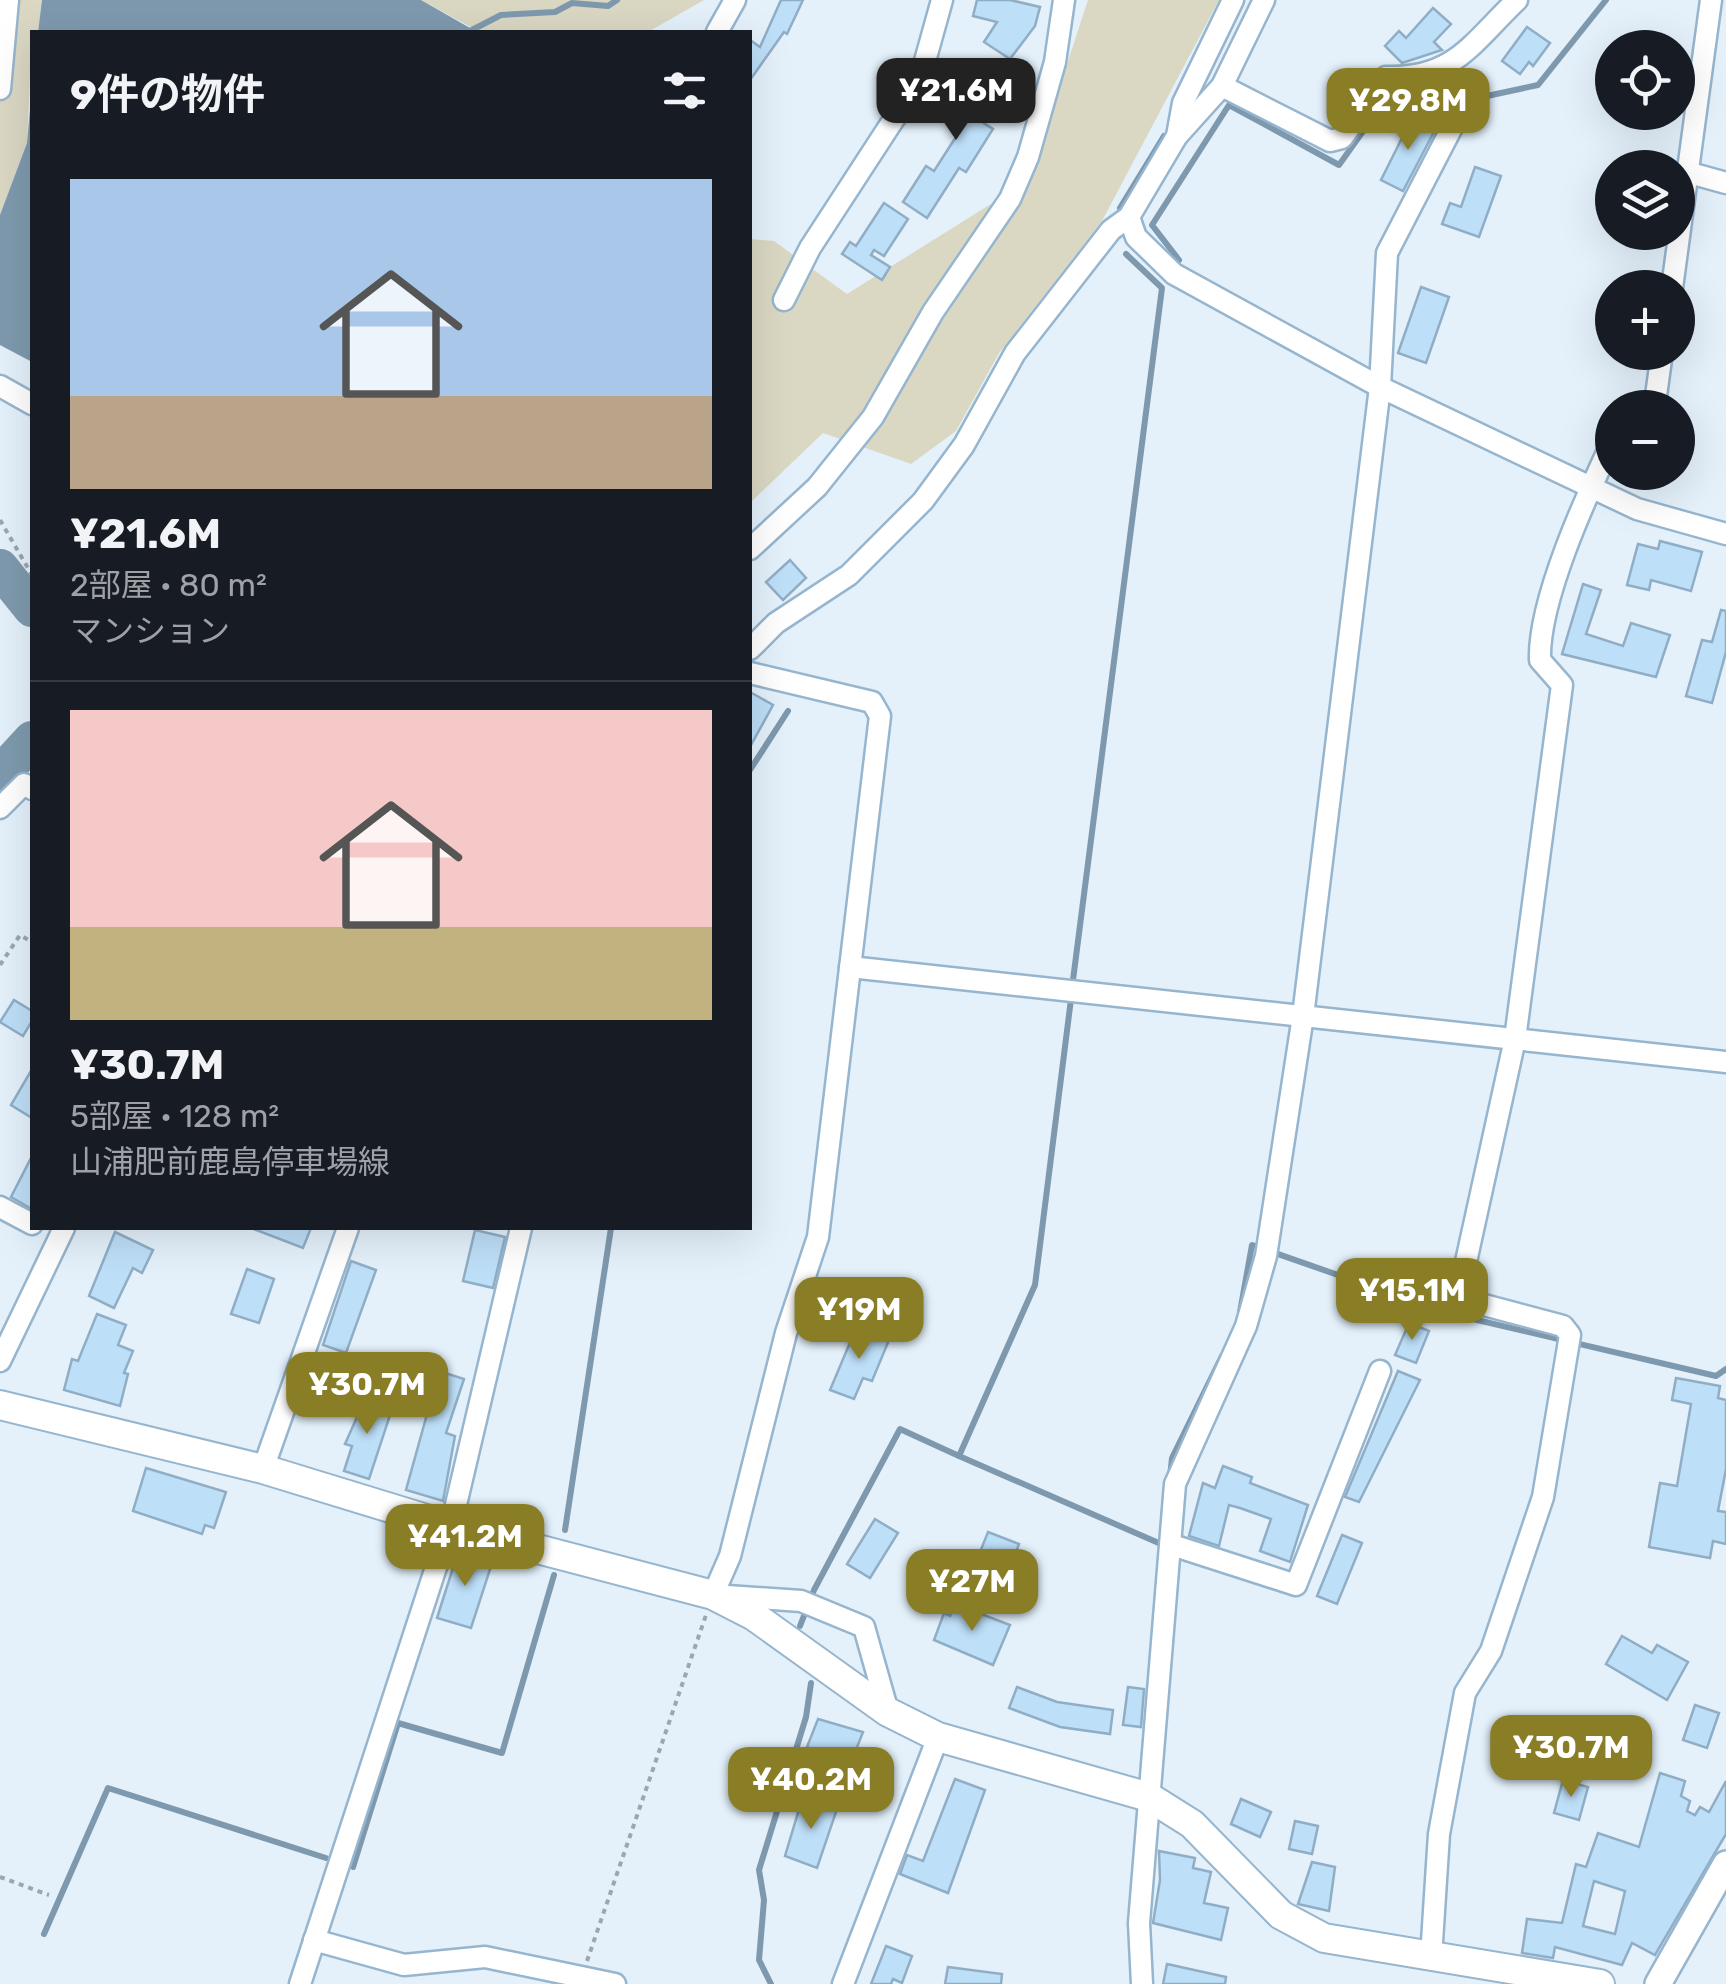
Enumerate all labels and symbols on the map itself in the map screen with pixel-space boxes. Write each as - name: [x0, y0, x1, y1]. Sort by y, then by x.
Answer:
- pin: ¥21.6M: [875, 58, 1037, 143]
- pin: ¥29.8M: [1327, 68, 1489, 153]
- pin: ¥15.1M: [1331, 1258, 1493, 1343]
- pin: ¥19M: [800, 1277, 918, 1362]
- pin: ¥30.7M: [286, 1352, 448, 1437]
- pin: ¥41.2M: [384, 1504, 546, 1589]
- pin: ¥27M: [913, 1549, 1031, 1634]
- pin: ¥30.7M: [1490, 1715, 1652, 1800]
- pin: ¥40.2M: [730, 1747, 892, 1832]

